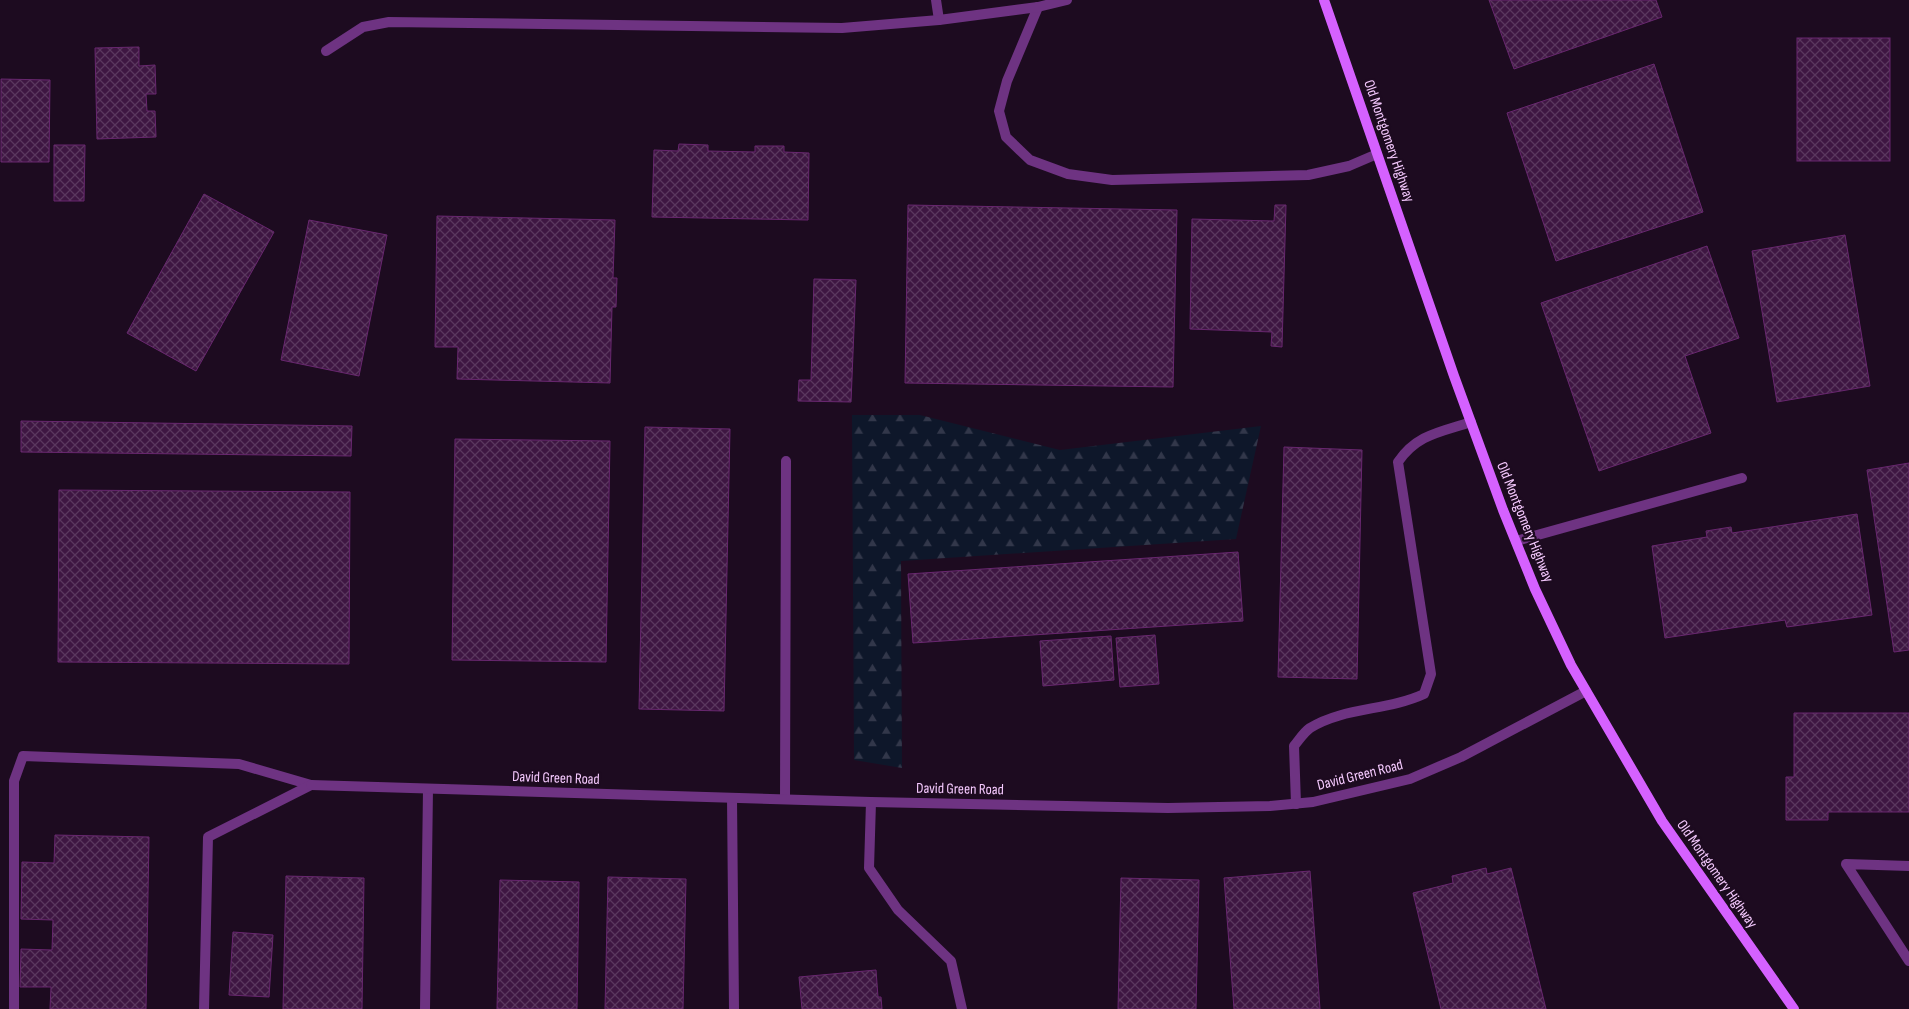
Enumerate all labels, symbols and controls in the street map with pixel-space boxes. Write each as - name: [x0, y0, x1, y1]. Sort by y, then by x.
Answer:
- street label: Old Montgomery Highway: [1359, 77, 1419, 205]
- street label: Old Montgomery Highway: [1492, 459, 1558, 585]
- street label: David Green Road: [1315, 755, 1405, 795]
- street label: David Green Road: [512, 767, 600, 789]
- street label: David Green Road: [916, 779, 1004, 799]
- street label: Old Montgomery Highway: [1673, 816, 1762, 932]

